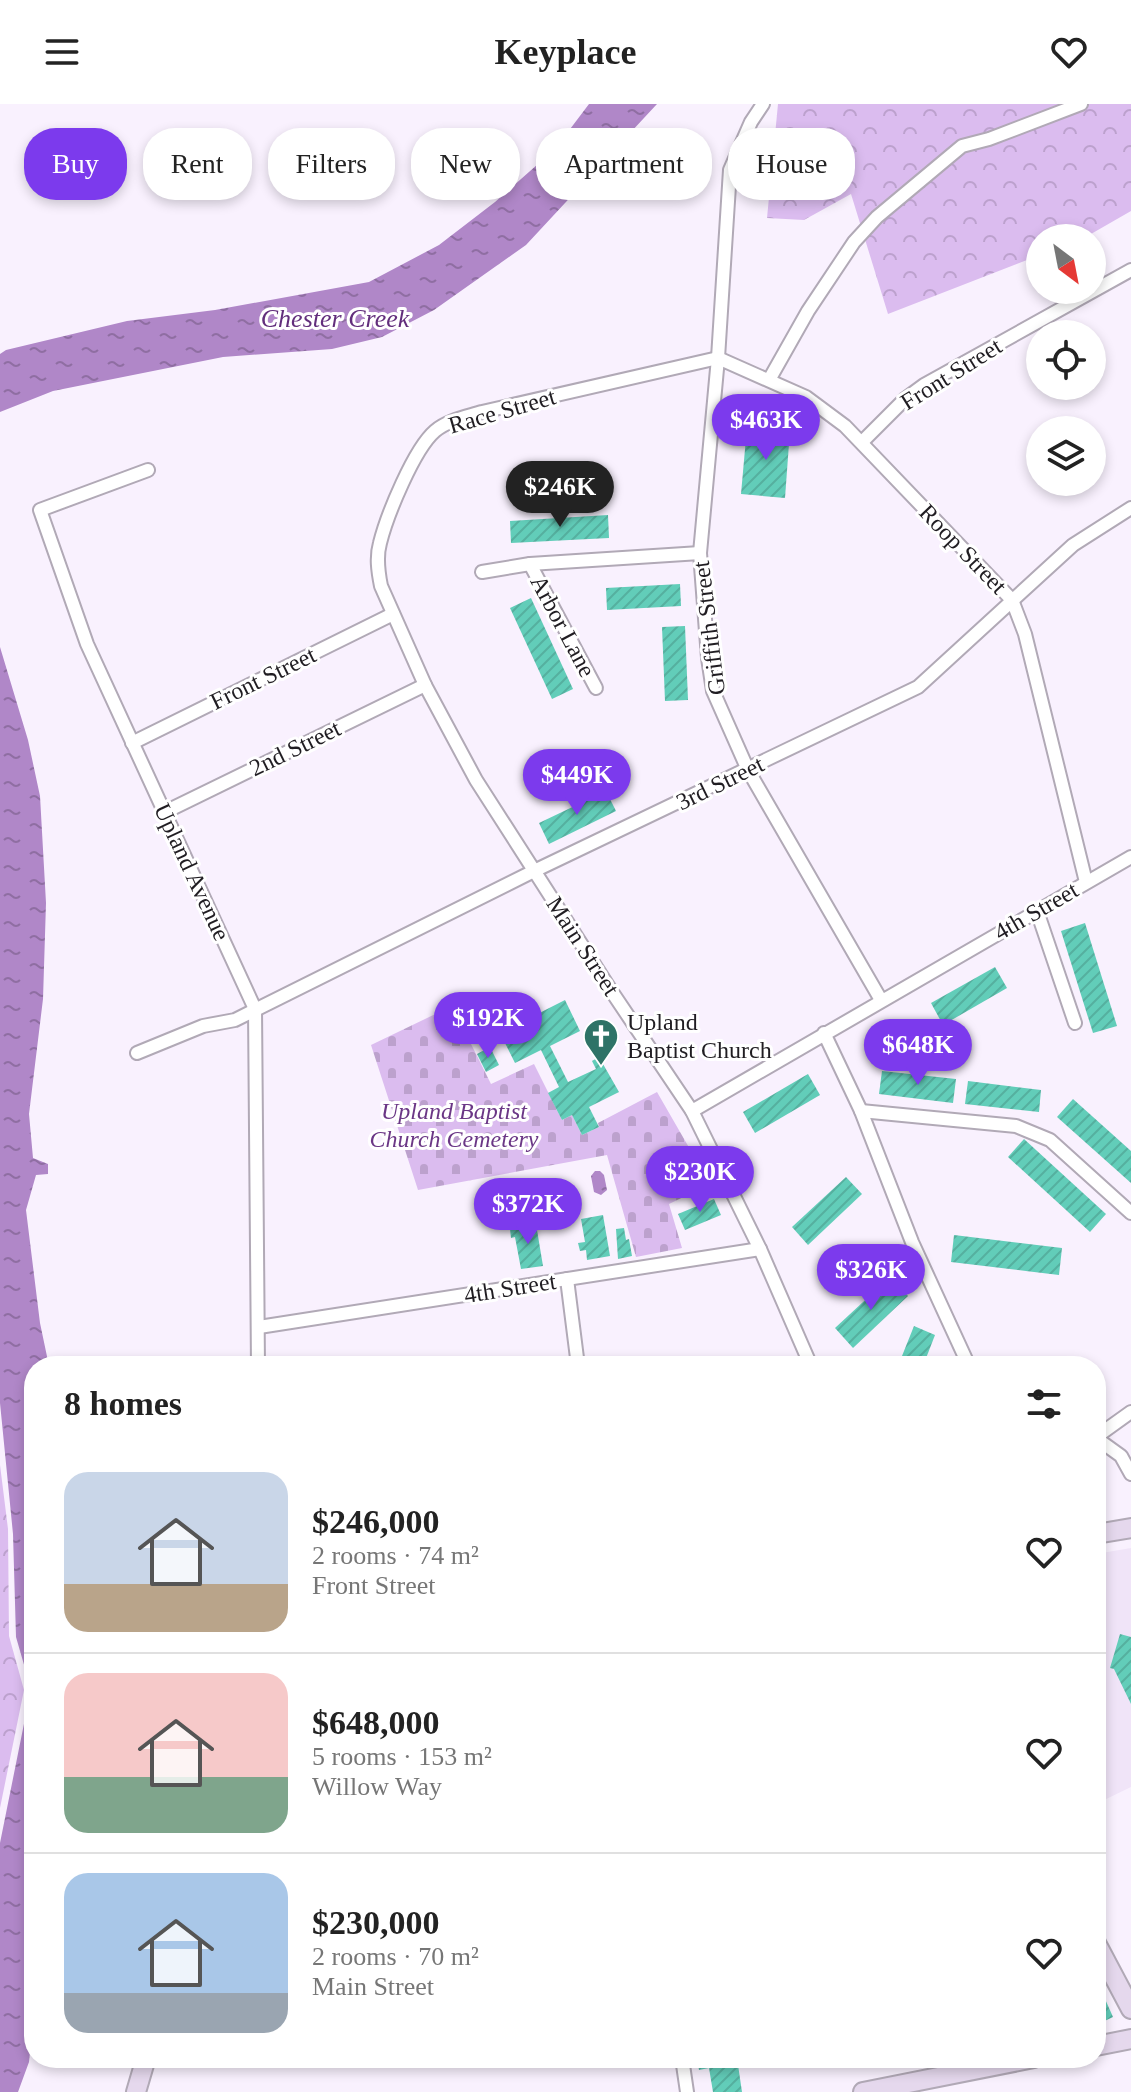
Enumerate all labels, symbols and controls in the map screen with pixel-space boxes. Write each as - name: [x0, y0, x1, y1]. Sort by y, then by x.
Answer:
- icon: menu: [40, 30, 84, 74]
- icon: heart: [1047, 30, 1091, 74]
- text: Keyplace: [495, 32, 636, 72]
- chip: Buy: [24, 128, 127, 200]
- chip: Rent: [143, 128, 252, 200]
- chip: Filters: [268, 128, 395, 200]
- chip: New: [411, 128, 520, 200]
- chip: Apartment: [536, 128, 712, 200]
- chip: House: [728, 128, 855, 200]
- north arrow: [1026, 224, 1106, 304]
- map controls: [1026, 224, 1106, 496]
- water label: Chester Creek: [261, 304, 410, 333]
- button: locate: [1026, 320, 1106, 400]
- street label: Front Street: [896, 333, 1006, 415]
- street label: Race Street: [446, 383, 559, 439]
- pin: $463K: [710, 394, 822, 462]
- text: $463K: [730, 405, 802, 434]
- button: layers: [1026, 416, 1106, 496]
- pin: $246K: [504, 461, 616, 529]
- text: $246K: [524, 472, 596, 501]
- street label: Roop Street: [914, 499, 1012, 599]
- street label: Griffith Street: [688, 559, 730, 697]
- street label: Arbor Lane: [525, 571, 601, 681]
- street label: Front Street: [206, 641, 320, 715]
- street label: 2nd Street: [245, 715, 345, 781]
- pin: $449K: [521, 749, 633, 817]
- street label: 3rd Street: [672, 751, 768, 815]
- text: $449K: [541, 760, 613, 789]
- street label: Upland Avenue: [149, 799, 235, 945]
- street label: 4th Street: [989, 876, 1083, 945]
- street label: Main Street: [541, 892, 625, 1001]
- pin: $192K: [432, 992, 544, 1060]
- text: $192K: [452, 1003, 524, 1032]
- place label: Upland Baptist Church: [627, 1009, 772, 1063]
- church icon: Upland Baptist Church: [582, 1017, 620, 1067]
- pin: $648K: [862, 1019, 974, 1087]
- text: $648K: [882, 1030, 954, 1059]
- park label: Upland Baptist Church Cemetery: [369, 1098, 539, 1152]
- pin: $230K: [644, 1146, 756, 1214]
- text: $230K: [664, 1157, 736, 1186]
- pin: $372K: [472, 1178, 584, 1246]
- text: $372K: [492, 1189, 564, 1218]
- pin: $326K: [815, 1244, 927, 1312]
- text: $326K: [835, 1255, 907, 1284]
- street label: 4th Street: [462, 1268, 558, 1308]
- icon: filters: [1022, 1382, 1066, 1426]
- text: 8 homes: [64, 1385, 182, 1422]
- text: $246,000: [312, 1503, 440, 1540]
- icon: home: [128, 1504, 224, 1600]
- icon: heart: [1022, 1530, 1066, 1574]
- text: 2 rooms · 74 m²: [312, 1541, 479, 1570]
- text: Front Street: [312, 1571, 436, 1600]
- text: $648,000: [312, 1704, 440, 1741]
- icon: home: [128, 1705, 224, 1801]
- icon: heart: [1022, 1731, 1066, 1775]
- text: 5 rooms · 153 m²: [312, 1742, 492, 1771]
- text: Willow Way: [312, 1772, 442, 1801]
- text: $230,000: [312, 1904, 440, 1941]
- icon: home: [128, 1905, 224, 2001]
- icon: heart: [1022, 1931, 1066, 1975]
- text: 2 rooms · 70 m²: [312, 1942, 479, 1971]
- text: Main Street: [312, 1972, 434, 2001]

